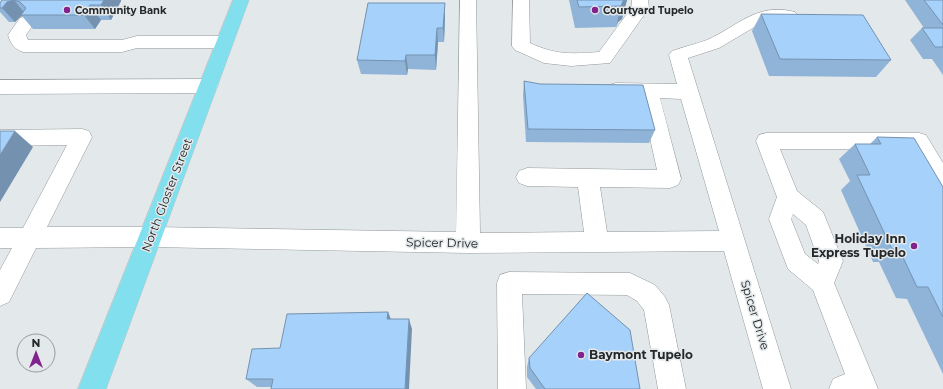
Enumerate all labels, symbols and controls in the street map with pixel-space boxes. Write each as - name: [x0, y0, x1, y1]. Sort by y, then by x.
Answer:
- place label: Community Bank: [75, 4, 167, 17]
- place label: Courtyard Tupelo: [603, 4, 694, 17]
- marker: Community Bank: [62, 5, 72, 15]
- marker: Courtyard Tupelo: [590, 5, 600, 15]
- street label: North Gloster Street: [138, 136, 195, 254]
- place label: Holiday Inn Express Tupelo: [811, 231, 906, 260]
- street label: Spicer Drive: [406, 234, 478, 251]
- marker: Holiday Inn Express Tupelo: [909, 241, 919, 251]
- street label: Spicer Drive: [738, 278, 773, 351]
- north arrow: [16, 333, 56, 373]
- text: N: [32, 336, 40, 350]
- place label: Baymont Tupelo: [589, 347, 693, 362]
- marker: Baymont Tupelo: [576, 350, 586, 360]

